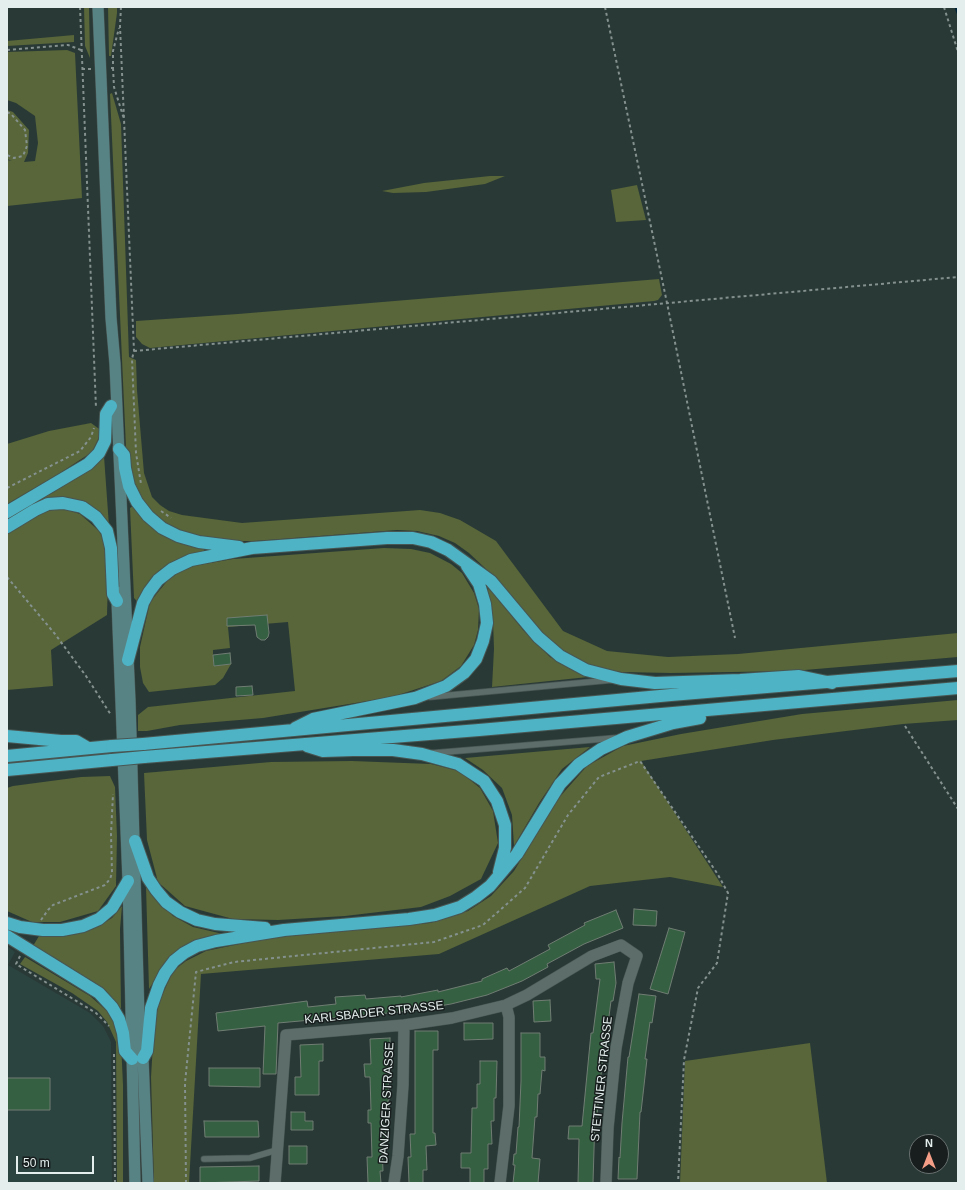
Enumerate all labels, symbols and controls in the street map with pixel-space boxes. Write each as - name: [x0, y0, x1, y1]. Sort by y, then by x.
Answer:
- street label: KARLSBADER STRASSE: [304, 999, 444, 1027]
- street label: STETTINER STRASSE: [588, 1016, 616, 1142]
- street label: DANZIGER STRASSE: [377, 1042, 397, 1164]
- north arrow: [909, 1134, 949, 1174]
- text: N: [925, 1137, 933, 1149]
- scale bar: [18, 1148, 96, 1174]
- text: 50 m: [23, 1156, 50, 1170]

